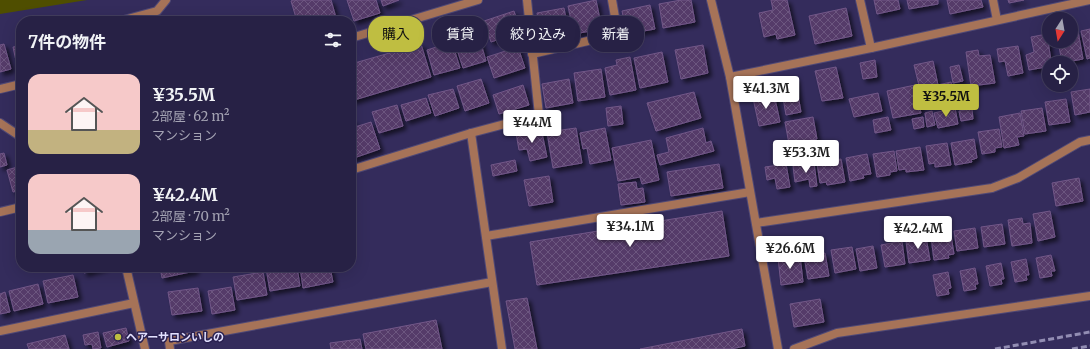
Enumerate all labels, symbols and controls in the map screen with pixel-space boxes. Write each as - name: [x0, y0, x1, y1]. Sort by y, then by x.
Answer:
- north arrow: [1042, 12, 1078, 48]
- map controls: [1042, 12, 1078, 92]
- chip: 購入: [368, 16, 424, 52]
- chip: 賃貸: [432, 16, 488, 52]
- chip: 絞り込み: [496, 16, 580, 52]
- chip: 新着: [588, 16, 644, 52]
- icon: filters: [322, 29, 344, 51]
- text: 7件の物件: [28, 31, 106, 53]
- button: locate: [1042, 56, 1078, 92]
- pin: ¥41.3M: [733, 76, 799, 110]
- text: ¥41.3M: [742, 80, 790, 97]
- text: ¥35.5M: [152, 84, 215, 106]
- pin: ¥35.5M: [913, 84, 979, 118]
- text: ¥35.5M: [922, 88, 970, 105]
- icon: home: [60, 90, 108, 138]
- text: 2部屋 · 62 m²: [152, 108, 229, 125]
- pin: ¥44M: [508, 110, 556, 144]
- text: ¥44M: [512, 114, 552, 131]
- text: マンション: [152, 127, 217, 144]
- pin: ¥53.3M: [773, 140, 839, 174]
- text: ¥53.3M: [782, 144, 830, 161]
- text: ¥42.4M: [152, 184, 218, 206]
- icon: home: [60, 190, 108, 238]
- text: 2部屋 · 70 m²: [152, 208, 230, 225]
- pin: ¥34.1M: [597, 214, 663, 248]
- pin: ¥42.4M: [885, 216, 951, 250]
- text: ¥34.1M: [606, 218, 654, 235]
- text: ¥42.4M: [893, 220, 943, 237]
- text: マンション: [152, 227, 217, 244]
- pin: ¥26.6M: [757, 236, 823, 270]
- text: ¥26.6M: [765, 240, 815, 257]
- place label: ヘアーサロンいしの: [126, 330, 224, 344]
- marker: ヘアーサロンいしの: [113, 332, 123, 342]

